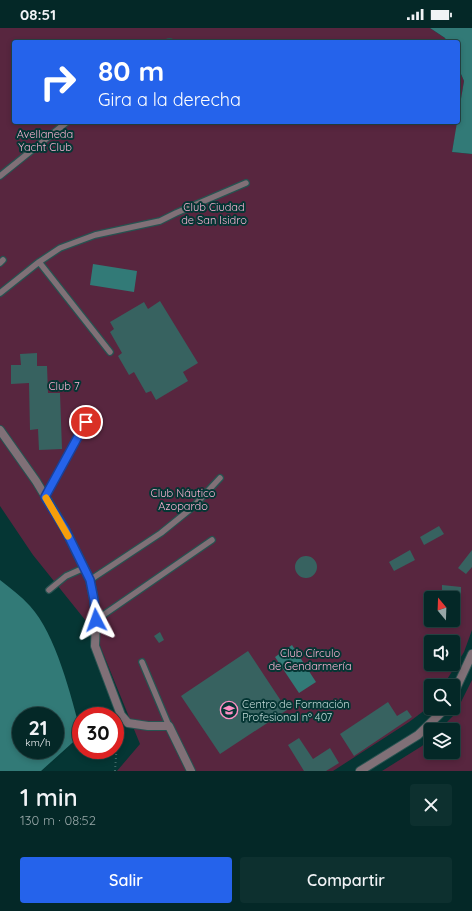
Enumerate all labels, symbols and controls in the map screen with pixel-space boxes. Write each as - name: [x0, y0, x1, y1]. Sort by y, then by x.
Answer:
- text: 08:51: [20, 5, 56, 24]
- text: 80 m: [98, 53, 164, 88]
- icon: right: [32, 56, 84, 108]
- text: Gira a la derecha: [98, 88, 241, 111]
- park label: Avellaneda Yacht Club: [17, 127, 73, 154]
- park label: Club Ciudad de San Isidro: [181, 200, 247, 227]
- park label: Club 7: [48, 379, 80, 393]
- pin: [69, 405, 103, 439]
- icon: arrive: [75, 411, 97, 433]
- park label: Club Náutico Azopardo: [151, 486, 216, 513]
- north arrow: [424, 591, 460, 627]
- map controls: [424, 591, 460, 759]
- position arrow: [75, 599, 117, 641]
- button: sound: [424, 635, 460, 671]
- park label: Club Círculo de Gendarmería: [268, 646, 352, 673]
- button: search: [424, 679, 460, 715]
- place label: Centro de Formación Profesional nº 407: [242, 697, 350, 724]
- school or university icon: Centro de Formación Profesional nº 407: [219, 700, 239, 720]
- speed limit sign: 30: [72, 707, 124, 759]
- text: 21: [28, 715, 48, 740]
- button: layers: [424, 723, 460, 759]
- text: km/h: [25, 736, 51, 749]
- text: 1 min: [20, 782, 78, 812]
- button: close: [410, 784, 452, 826]
- text: 130 m · 08:52: [20, 812, 96, 828]
- button: Salir: [20, 857, 232, 903]
- button: Compartir: [240, 857, 452, 903]

